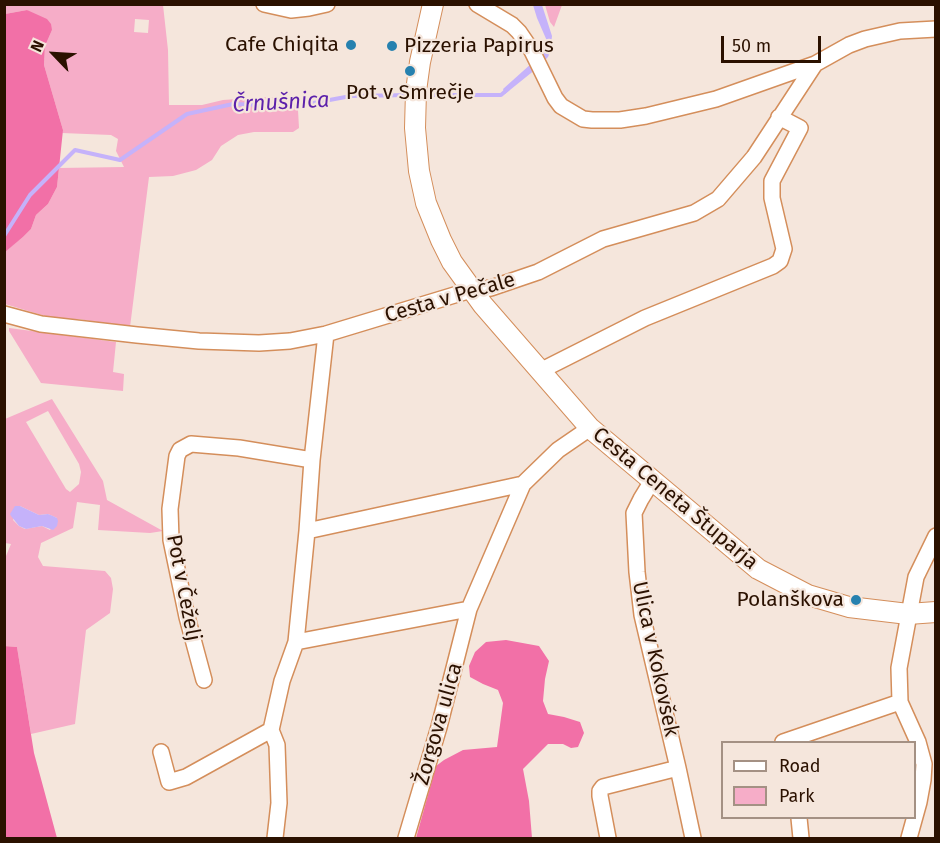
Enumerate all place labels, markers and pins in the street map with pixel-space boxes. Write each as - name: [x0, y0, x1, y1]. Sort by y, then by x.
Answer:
- place label: Cafe Chiqita: [225, 32, 339, 58]
- place label: Pizzeria Papirus: [404, 33, 554, 59]
- marker: Cafe Chiqita: [344, 38, 358, 52]
- marker: Pizzeria Papirus: [385, 39, 399, 53]
- marker: Pot v Smrečje: [403, 64, 417, 78]
- place label: Pot v Smrečje: [346, 80, 474, 106]
- place label: Polanškova: [736, 587, 844, 613]
- marker: Polanškova: [849, 593, 863, 607]

